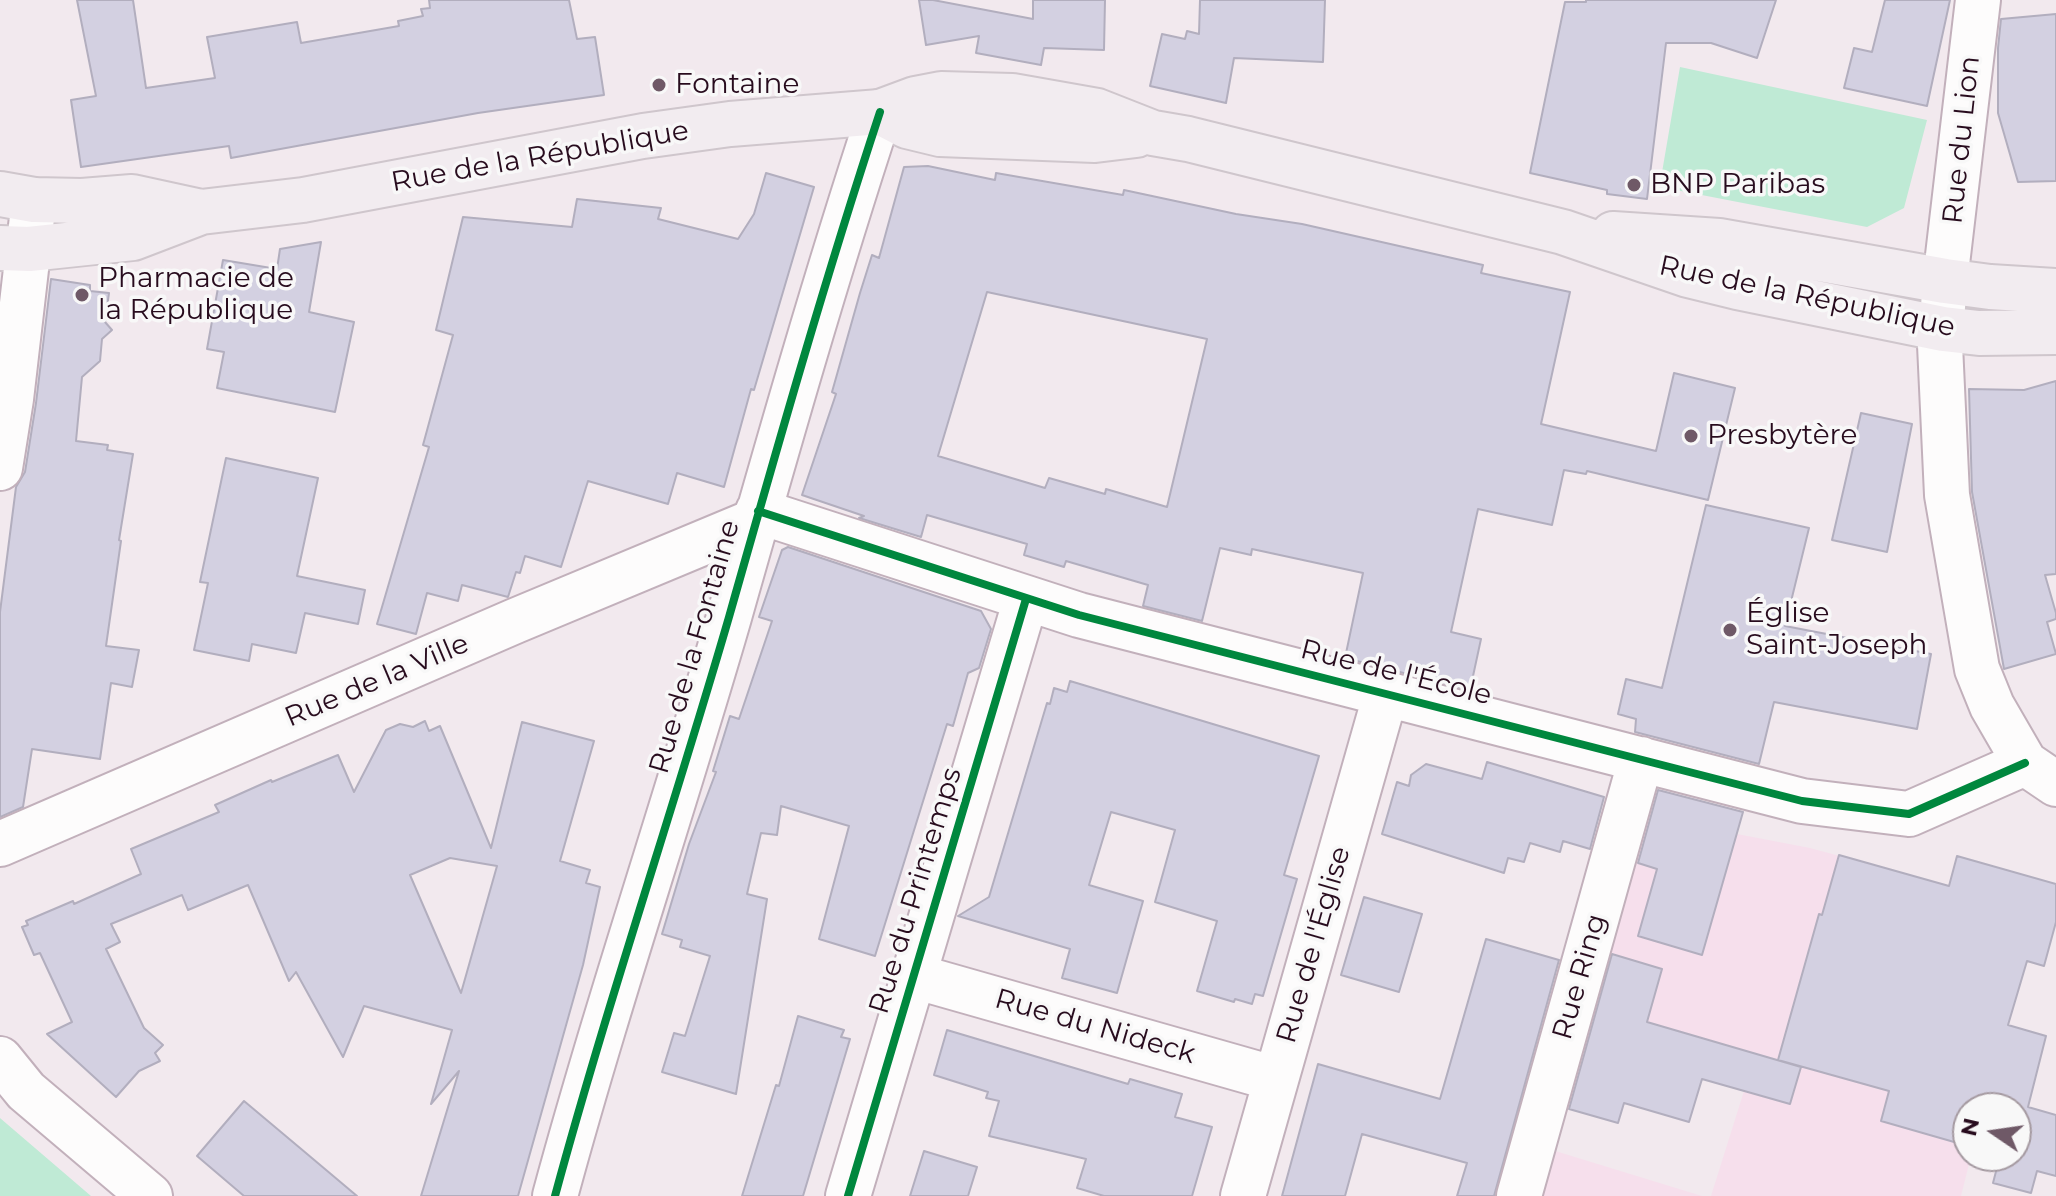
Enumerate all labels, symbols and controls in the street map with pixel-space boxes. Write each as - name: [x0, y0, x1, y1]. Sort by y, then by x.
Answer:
- street label: Rue du Lion: [1936, 54, 1988, 226]
- place label: Fontaine: [675, 68, 799, 102]
- marker: Fontaine: [650, 76, 668, 94]
- street label: Rue de la République: [389, 114, 691, 200]
- place label: BNP Paribas: [1650, 168, 1825, 202]
- marker: BNP Paribas: [1625, 176, 1643, 194]
- street label: Rue de la République: [1656, 249, 1958, 345]
- place label: Pharmacie de la République: [98, 262, 294, 328]
- marker: Pharmacie de la République: [73, 286, 91, 304]
- place label: Presbytère: [1707, 419, 1857, 453]
- marker: Presbytère: [1682, 427, 1700, 445]
- street label: Rue de la Fontaine: [643, 516, 747, 778]
- place label: Église Saint-Joseph: [1746, 597, 1927, 663]
- marker: Église Saint-Joseph: [1721, 621, 1739, 639]
- street label: Rue de la Ville: [280, 627, 474, 735]
- street label: Rue de l'École: [1297, 633, 1495, 713]
- street label: Rue du Printemps: [863, 764, 969, 1018]
- street label: Rue de l'Église: [1270, 843, 1358, 1047]
- street label: Rue Ring: [1546, 910, 1614, 1044]
- street label: Rue du Nideck: [991, 982, 1199, 1072]
- north arrow: [1952, 1092, 2032, 1172]
- text: N: [1955, 1115, 1985, 1139]

